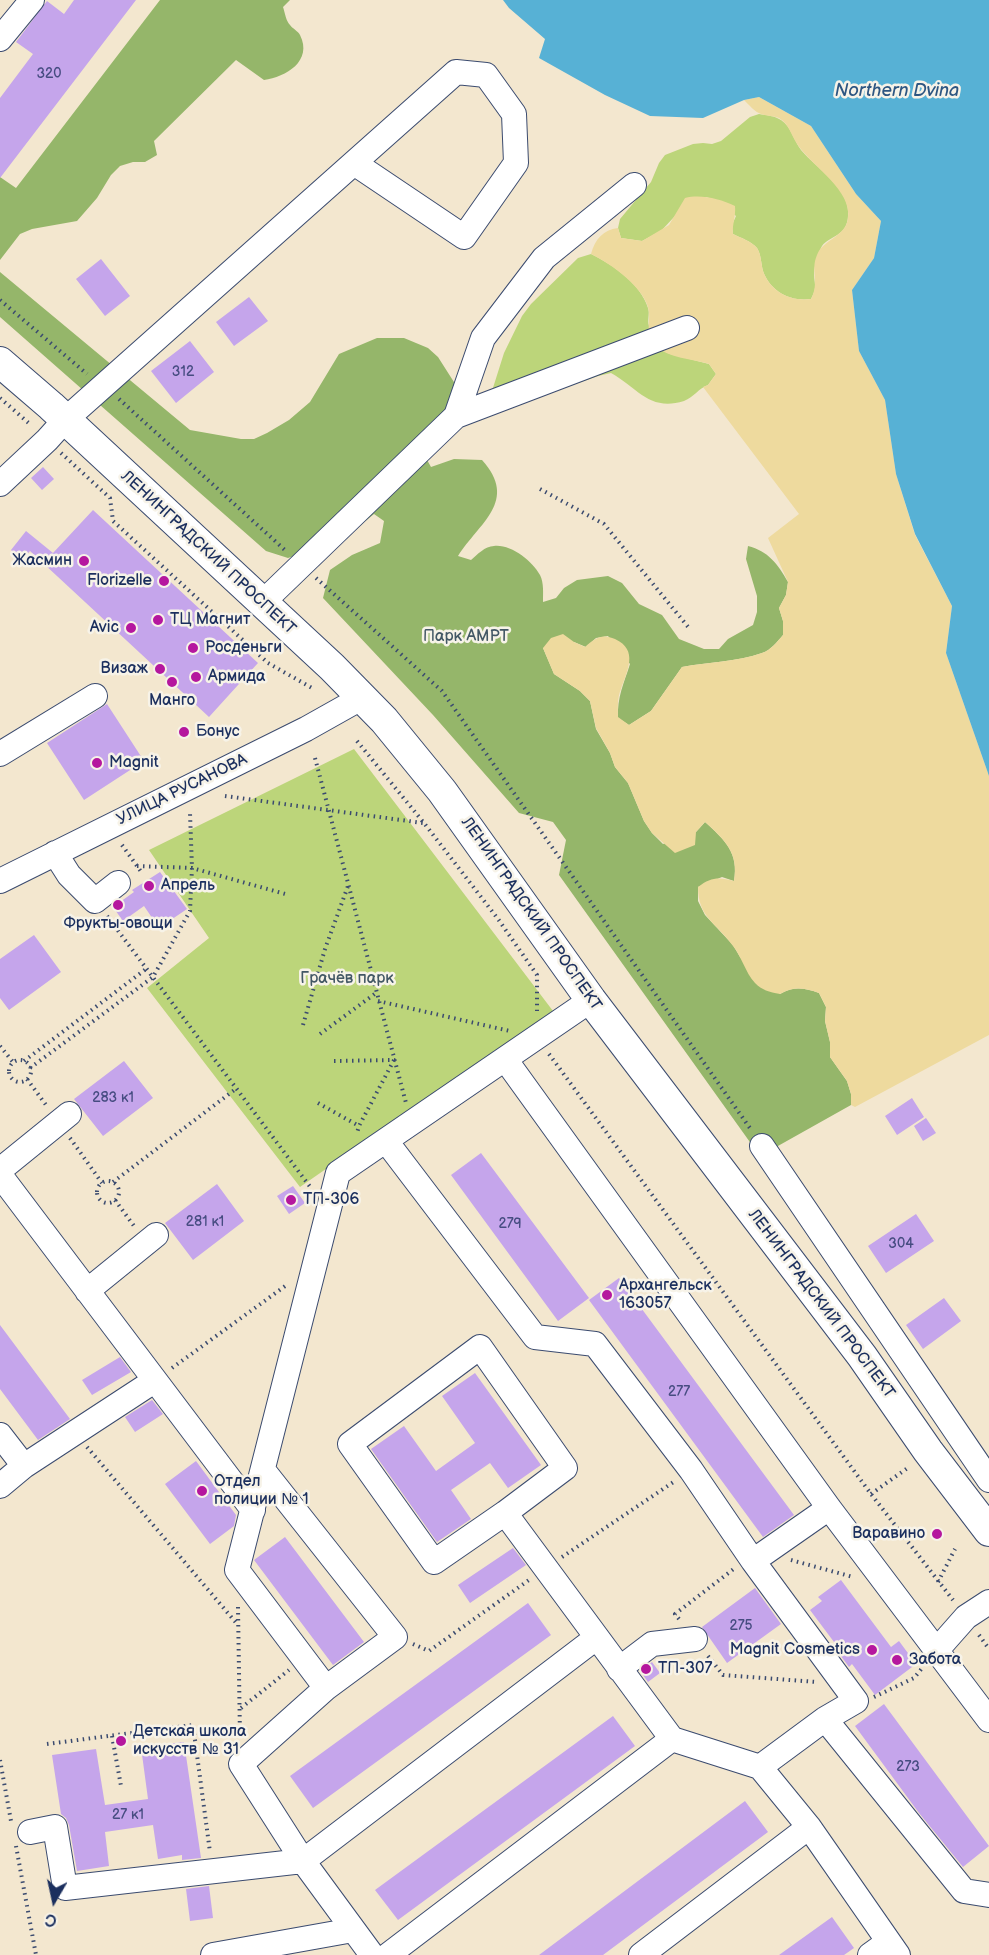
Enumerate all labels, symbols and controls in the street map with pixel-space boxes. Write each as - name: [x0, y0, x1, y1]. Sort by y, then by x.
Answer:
- house number: 320: [36, 66, 62, 82]
- water label: Northern Dvina: [835, 80, 959, 102]
- house number: 312: [172, 364, 194, 380]
- street label: ЛЕНИНГРАДСКИЙ ПРОСПЕКТ: [117, 467, 299, 639]
- place label: Жасмин: [12, 551, 72, 571]
- marker: Жасмин: [77, 554, 91, 568]
- place label: Florizelle: [87, 571, 152, 591]
- marker: Florizelle: [157, 574, 171, 588]
- place label: ТЦ Магнит: [170, 610, 250, 630]
- marker: ТЦ Магнит: [151, 613, 165, 627]
- place label: Avic: [90, 618, 119, 638]
- marker: Avic: [124, 621, 138, 635]
- park label: Парк АМРТ: [423, 627, 509, 647]
- place label: Росденьги: [205, 638, 282, 658]
- marker: Росденьги: [186, 641, 200, 655]
- place label: Визаж: [101, 659, 148, 679]
- marker: Визаж: [153, 662, 167, 676]
- place label: Армида: [208, 667, 265, 687]
- marker: Армида: [189, 670, 203, 684]
- marker: Манго: [165, 675, 179, 689]
- place label: Манго: [149, 691, 195, 711]
- place label: Бонус: [196, 722, 240, 742]
- marker: Бонус: [177, 725, 191, 739]
- street label: УЛИЦА РУСАНОВА: [114, 750, 250, 830]
- place label: Magnit: [109, 753, 159, 773]
- marker: Magnit: [90, 756, 104, 770]
- street label: ЛЕНИНГРАДСКИЙ ПРОСПЕКТ: [457, 814, 605, 1014]
- place label: Апрель: [161, 876, 215, 896]
- marker: Апрель: [142, 879, 156, 893]
- marker: Фрукты-овощи: [111, 898, 125, 912]
- place label: Фрукты-овощи: [63, 914, 173, 934]
- park label: Грачёв парк: [300, 969, 394, 989]
- house number: 283 к1: [92, 1090, 134, 1106]
- place label: ТП-306: [303, 1190, 359, 1210]
- marker: ТП-306: [284, 1193, 298, 1207]
- street label: ЛЕНИНГРАДСКИЙ ПРОСПЕКТ: [744, 1206, 898, 1402]
- house number: 281 к1: [186, 1214, 224, 1230]
- house number: 279: [498, 1216, 522, 1232]
- house number: 304: [888, 1236, 914, 1252]
- place label: Архангельск 163057: [619, 1276, 712, 1314]
- marker: Архангельск 163057: [600, 1288, 614, 1302]
- house number: 277: [668, 1384, 690, 1400]
- place label: Отдел полиции № 1: [214, 1472, 309, 1510]
- marker: Отдел полиции № 1: [195, 1484, 209, 1498]
- place label: Варавино: [852, 1524, 925, 1544]
- marker: Варавино: [930, 1527, 944, 1541]
- house number: 275: [729, 1618, 753, 1634]
- place label: Magnit Cosmetics: [730, 1640, 860, 1660]
- marker: Magnit Cosmetics: [865, 1643, 879, 1657]
- place label: Забота: [909, 1650, 961, 1670]
- marker: Забота: [890, 1653, 904, 1667]
- place label: ТП-307: [658, 1659, 712, 1679]
- marker: ТП-307: [639, 1662, 653, 1676]
- place label: Детская школа искусств № 31: [133, 1722, 246, 1760]
- marker: Детская школа искусств № 31: [114, 1734, 128, 1748]
- house number: 273: [896, 1759, 920, 1775]
- house number: 27 к1: [112, 1807, 144, 1823]
- north arrow: [24, 1871, 84, 1931]
- text: С: [44, 1909, 58, 1930]

